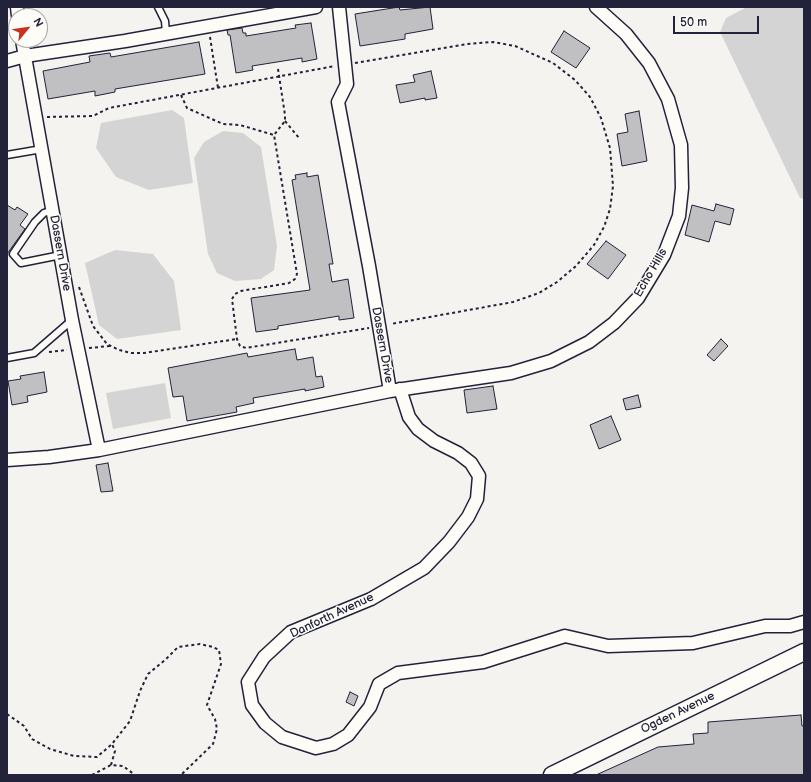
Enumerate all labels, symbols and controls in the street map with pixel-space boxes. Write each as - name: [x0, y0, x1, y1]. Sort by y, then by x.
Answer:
- north arrow: [8, 8, 48, 48]
- scale bar: [675, 8, 761, 34]
- text: 50 m: [680, 15, 707, 30]
- text: N: [30, 16, 46, 29]
- street label: Dassern Drive: [46, 214, 74, 292]
- street label: Echo Hills: [631, 246, 671, 300]
- street label: Dassern Drive: [368, 306, 396, 384]
- street label: Danforth Avenue: [288, 590, 376, 642]
- street label: Ogden Avenue: [639, 689, 717, 737]

